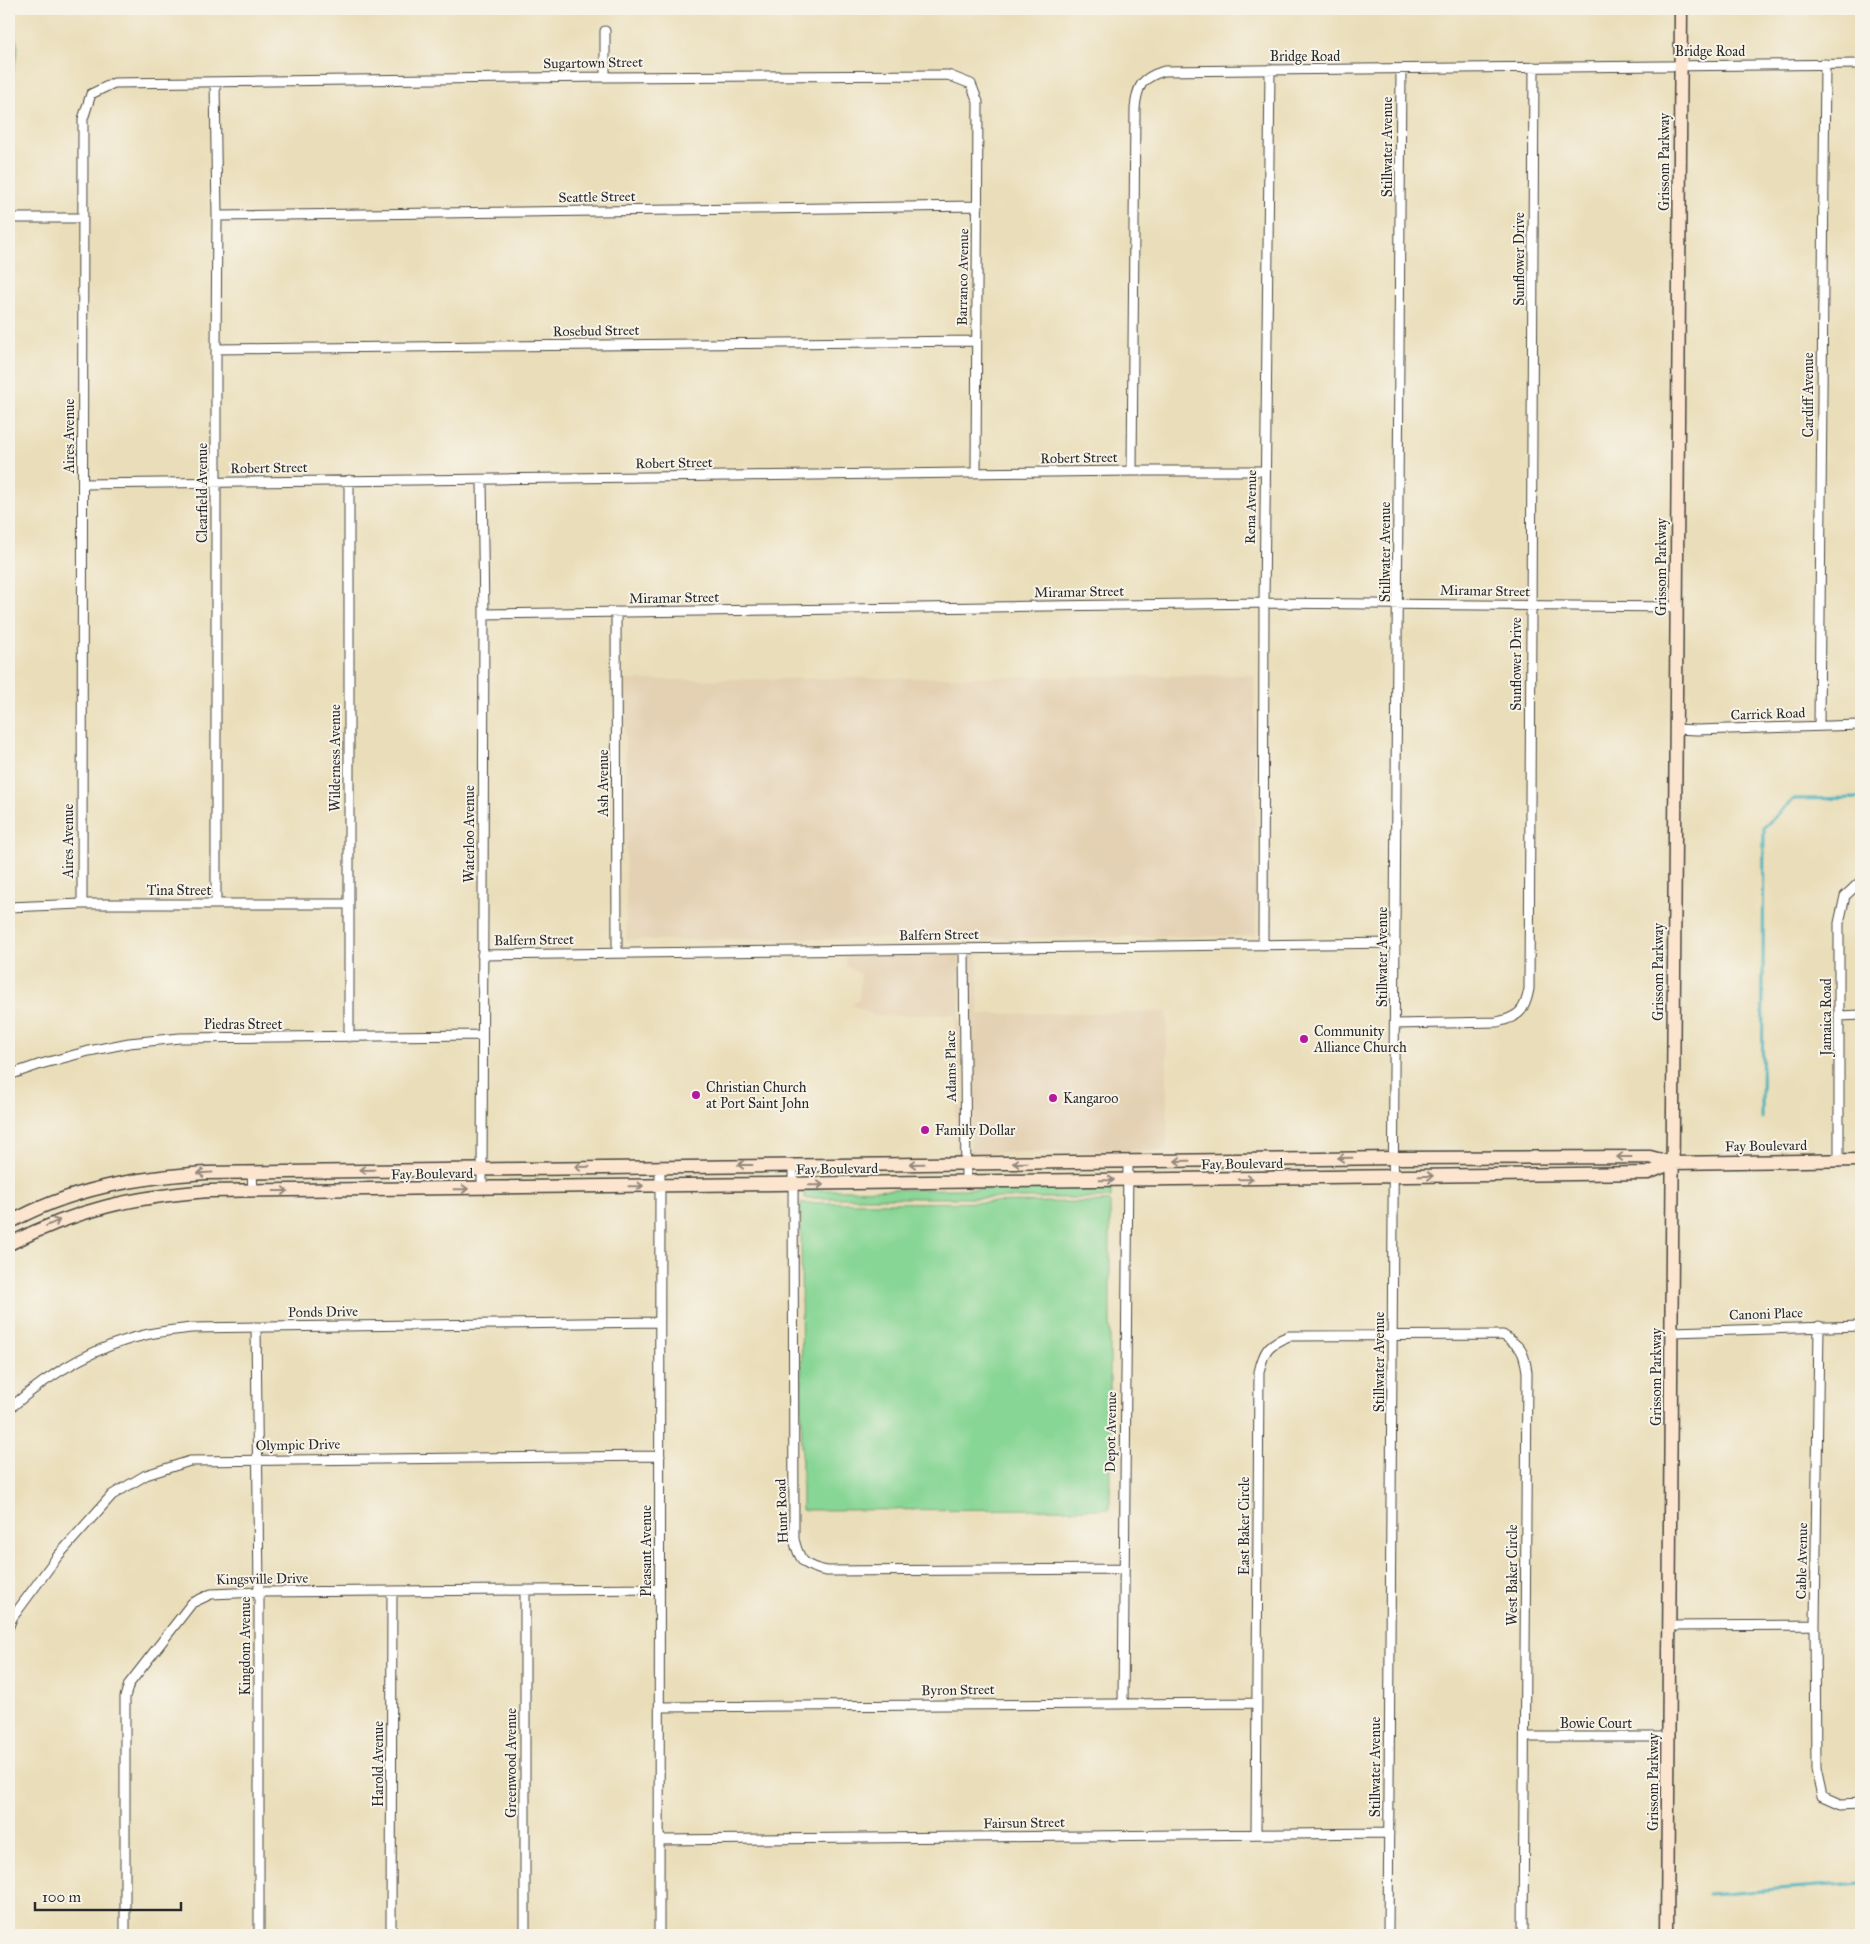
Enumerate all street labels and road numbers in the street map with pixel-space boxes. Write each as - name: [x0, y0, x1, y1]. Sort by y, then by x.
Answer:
- street label: Bridge Road: [1675, 43, 1745, 60]
- street label: Bridge Road: [1270, 48, 1340, 65]
- street label: Sugartown Street: [543, 54, 643, 72]
- street label: Stillwater Avenue: [1379, 97, 1396, 197]
- street label: Grissom Parkway: [1656, 112, 1673, 211]
- street label: Seattle Street: [558, 188, 636, 206]
- street label: Sunflower Drive: [1511, 212, 1528, 306]
- street label: Barranco Avenue: [954, 228, 972, 326]
- street label: Rosebud Street: [552, 322, 640, 340]
- street label: Cardiff Avenue: [1800, 352, 1817, 437]
- street label: Aires Avenue: [61, 399, 78, 474]
- street label: Clearfield Avenue: [194, 443, 211, 543]
- street label: Robert Street: [1040, 449, 1118, 467]
- street label: Robert Street: [635, 454, 713, 472]
- street label: Robert Street: [230, 459, 308, 477]
- street label: Rena Avenue: [1242, 470, 1260, 544]
- street label: Stillwater Avenue: [1377, 502, 1394, 602]
- street label: Grissom Parkway: [1653, 517, 1670, 616]
- street label: Miramar Street: [1440, 582, 1530, 600]
- street label: Miramar Street: [1034, 583, 1124, 601]
- street label: Miramar Street: [629, 589, 719, 607]
- street label: Sunflower Drive: [1508, 617, 1525, 711]
- street label: Wilderness Avenue: [327, 704, 344, 812]
- street label: Carrick Road: [1730, 704, 1806, 724]
- street label: Ash Avenue: [595, 749, 612, 818]
- street label: Waterloo Avenue: [461, 785, 478, 883]
- street label: Aires Avenue: [60, 804, 77, 879]
- street label: Tina Street: [147, 882, 211, 899]
- street label: Stillwater Avenue: [1374, 907, 1391, 1007]
- street label: Grissom Parkway: [1650, 922, 1667, 1021]
- street label: Balfern Street: [899, 926, 979, 944]
- street label: Balfern Street: [494, 931, 574, 949]
- street label: Jamaica Road: [1818, 978, 1836, 1058]
- street label: Piedras Street: [204, 1016, 282, 1033]
- street label: Adams Place: [942, 1030, 960, 1103]
- street label: Fay Boulevard: [1725, 1137, 1807, 1155]
- street label: Fay Boulevard: [1201, 1155, 1283, 1173]
- street label: Fay Boulevard: [796, 1160, 878, 1178]
- street label: Fay Boulevard: [391, 1165, 473, 1183]
- street label: Ponds Drive: [288, 1303, 358, 1321]
- street label: Canoni Place: [1729, 1304, 1803, 1324]
- street label: Stillwater Avenue: [1371, 1312, 1388, 1412]
- street label: Grissom Parkway: [1648, 1327, 1665, 1426]
- street label: Depot Avenue: [1102, 1391, 1120, 1473]
- street label: Olympic Drive: [256, 1436, 341, 1454]
- street label: East Baker Circle: [1236, 1476, 1253, 1575]
- street label: Hunt Road: [772, 1478, 792, 1544]
- street label: Pleasant Avenue: [638, 1505, 655, 1597]
- street label: Cable Avenue: [1793, 1522, 1811, 1600]
- street label: West Baker Circle: [1504, 1524, 1521, 1626]
- street label: Kingsville Drive: [216, 1570, 308, 1588]
- street label: Kingdom Avenue: [237, 1596, 254, 1695]
- street label: Byron Street: [921, 1681, 995, 1699]
- street label: Greenwood Avenue: [503, 1708, 520, 1818]
- street label: Bowie Court: [1560, 1715, 1632, 1732]
- street label: Stillwater Avenue: [1367, 1717, 1384, 1817]
- street label: Harold Avenue: [370, 1721, 387, 1807]
- street label: Grissom Parkway: [1645, 1732, 1662, 1831]
- street label: Fairsun Street: [983, 1814, 1065, 1832]

